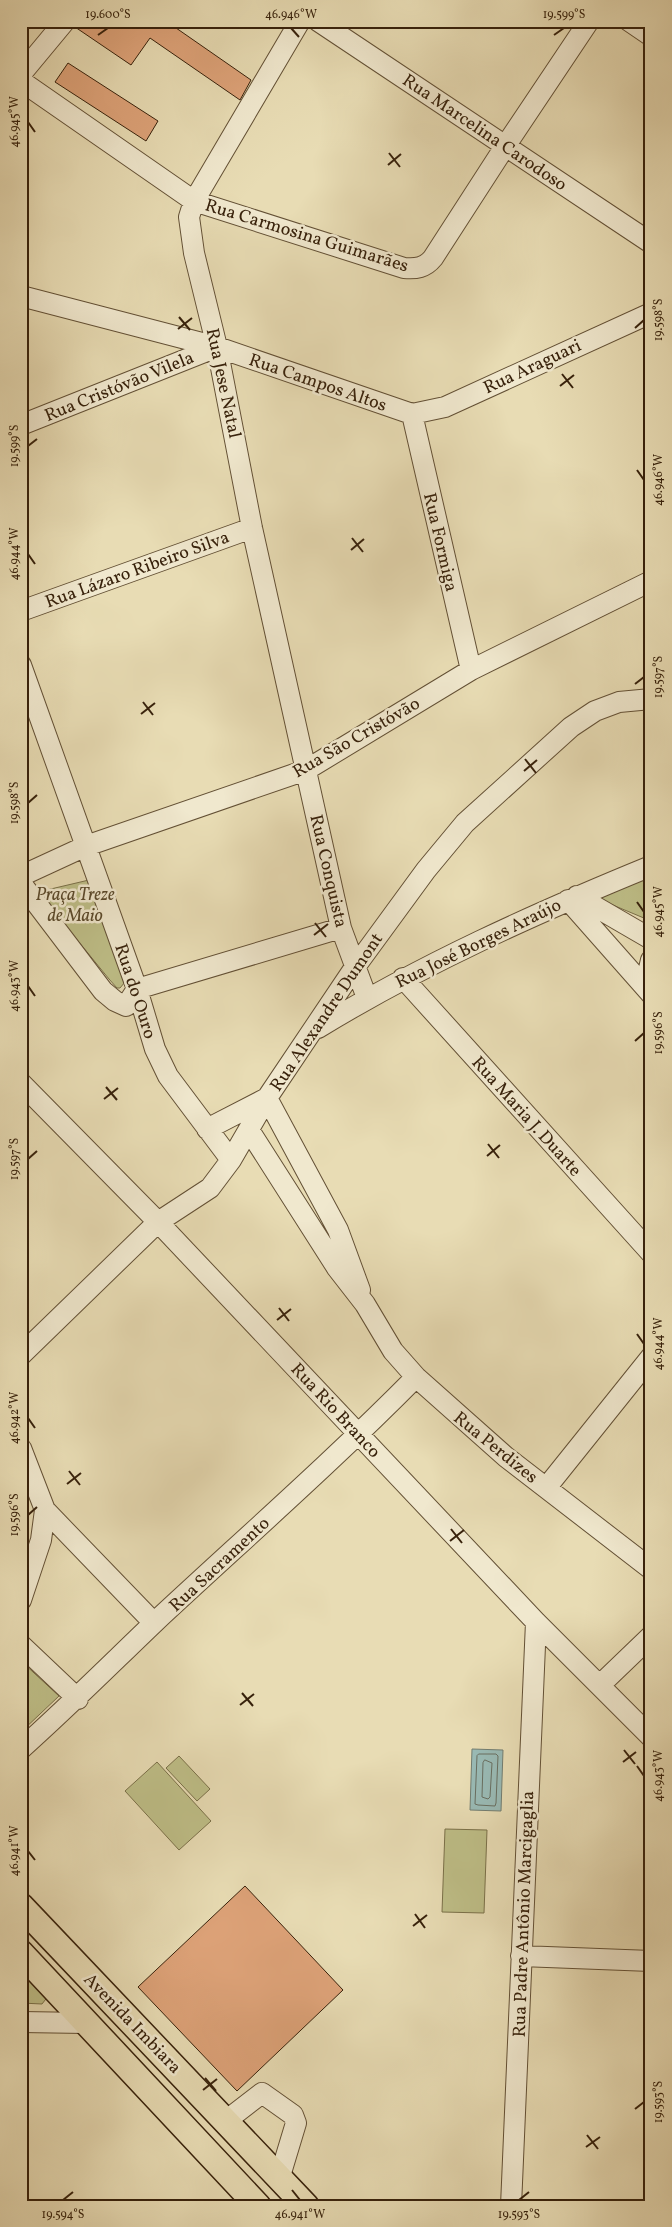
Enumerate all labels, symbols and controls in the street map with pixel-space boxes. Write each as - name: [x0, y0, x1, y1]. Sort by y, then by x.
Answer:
- text: 19.600°S: [85, 7, 131, 23]
- text: 46.946°W: [265, 7, 317, 23]
- text: 19.599°S: [543, 7, 585, 23]
- street label: Rua Marcelina Carodoso: [397, 69, 571, 198]
- text: 46.945°W: [7, 96, 23, 148]
- street label: Rua Carmosina Guimarães: [202, 194, 411, 279]
- text: 19.598°S: [651, 299, 667, 341]
- street label: Rua Jese Natal: [199, 326, 246, 441]
- street label: Rua Araguari: [480, 334, 586, 401]
- street label: Rua Cristóvão Vilela: [41, 346, 198, 429]
- street label: Rua Campos Altos: [245, 348, 390, 419]
- text: 19.599°S: [7, 425, 23, 467]
- text: 46.946°W: [651, 454, 667, 506]
- street label: Rua Formiga: [416, 490, 463, 594]
- street label: Rua Lázaro Ribeiro Silva: [42, 525, 233, 615]
- text: 46.944°W: [7, 528, 23, 580]
- text: 19.597°S: [651, 656, 667, 698]
- street label: Rua São Cristóvão: [289, 692, 425, 785]
- text: 19.598°S: [7, 782, 23, 824]
- street label: Rua Conquista: [302, 812, 353, 930]
- park label: Praça Treze de Maio: [35, 883, 115, 929]
- text: 46.945°W: [651, 886, 667, 938]
- street label: Rua José Borges Araújo: [392, 893, 566, 995]
- street label: Rua Alexandre Dumont: [265, 929, 390, 1097]
- street label: Rua do Ouro: [107, 941, 162, 1042]
- text: 46.943°W: [7, 960, 23, 1012]
- text: 19.596°S: [651, 1011, 667, 1055]
- street label: Rua Maria J. Duarte: [465, 1051, 587, 1183]
- text: 19.597°S: [7, 1138, 23, 1180]
- text: 46.944°W: [651, 1318, 667, 1370]
- street label: Rua Rio Branco: [284, 1358, 386, 1464]
- text: 46.942°W: [7, 1392, 23, 1444]
- street label: Rua Perdizes: [448, 1406, 543, 1490]
- text: 19.596°S: [7, 1493, 23, 1537]
- street label: Rua Sacramento: [164, 1512, 276, 1618]
- text: 46.943°W: [651, 1750, 667, 1802]
- street label: Rua Padre Antônio Marcigaglia: [508, 1790, 541, 2038]
- text: 46.941°W: [7, 1826, 23, 1876]
- street label: Avenida Imbiara: [77, 1968, 187, 2080]
- text: 19.593°S: [651, 2081, 667, 2123]
- text: 19.594°S: [42, 2207, 84, 2223]
- text: 46.941°W: [275, 2207, 325, 2223]
- text: 19.593°S: [498, 2207, 540, 2223]

